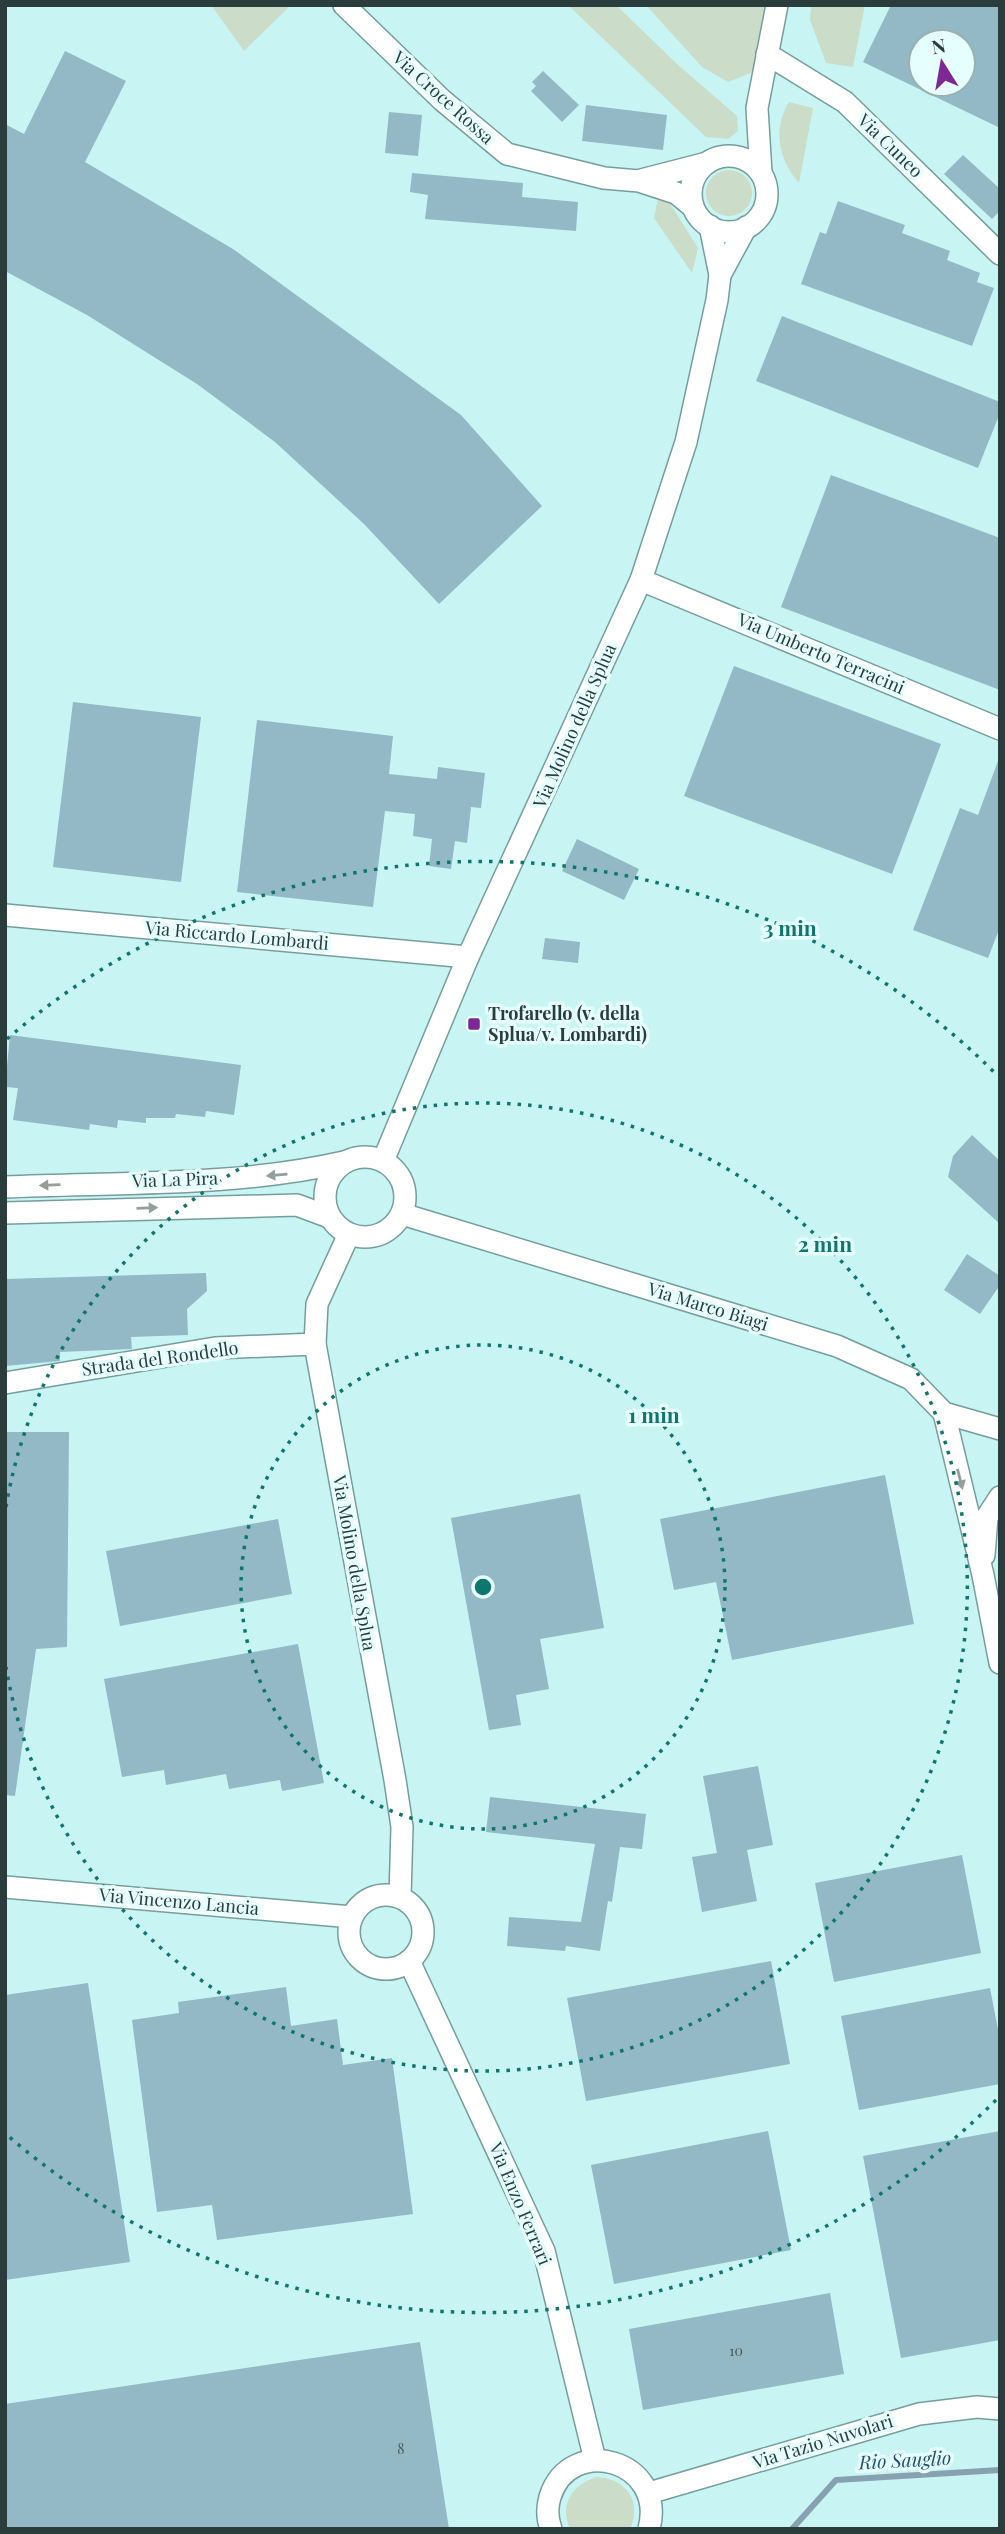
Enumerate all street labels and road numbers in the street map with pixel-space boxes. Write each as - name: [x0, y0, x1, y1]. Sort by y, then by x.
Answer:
- street label: Via Croce Rossa: [387, 45, 499, 149]
- street label: Via Cuneo: [852, 108, 929, 182]
- street label: Via Umberto Terracini: [733, 607, 909, 699]
- street label: Via Molino della Splua: [527, 639, 621, 813]
- street label: Via Riccardo Lombardi: [143, 915, 330, 955]
- street label: Via La Pira: [131, 1166, 218, 1193]
- street label: Via Marco Biagi: [644, 1276, 771, 1336]
- street label: Strada del Rondello: [80, 1335, 240, 1381]
- street label: Via Molino della Splua: [328, 1472, 382, 1652]
- street label: Via Vincenzo Lancia: [97, 1882, 260, 1920]
- street label: Via Enzo Ferrari: [484, 2138, 558, 2269]
- street label: Via Tazio Nuvolari: [749, 2408, 896, 2474]

